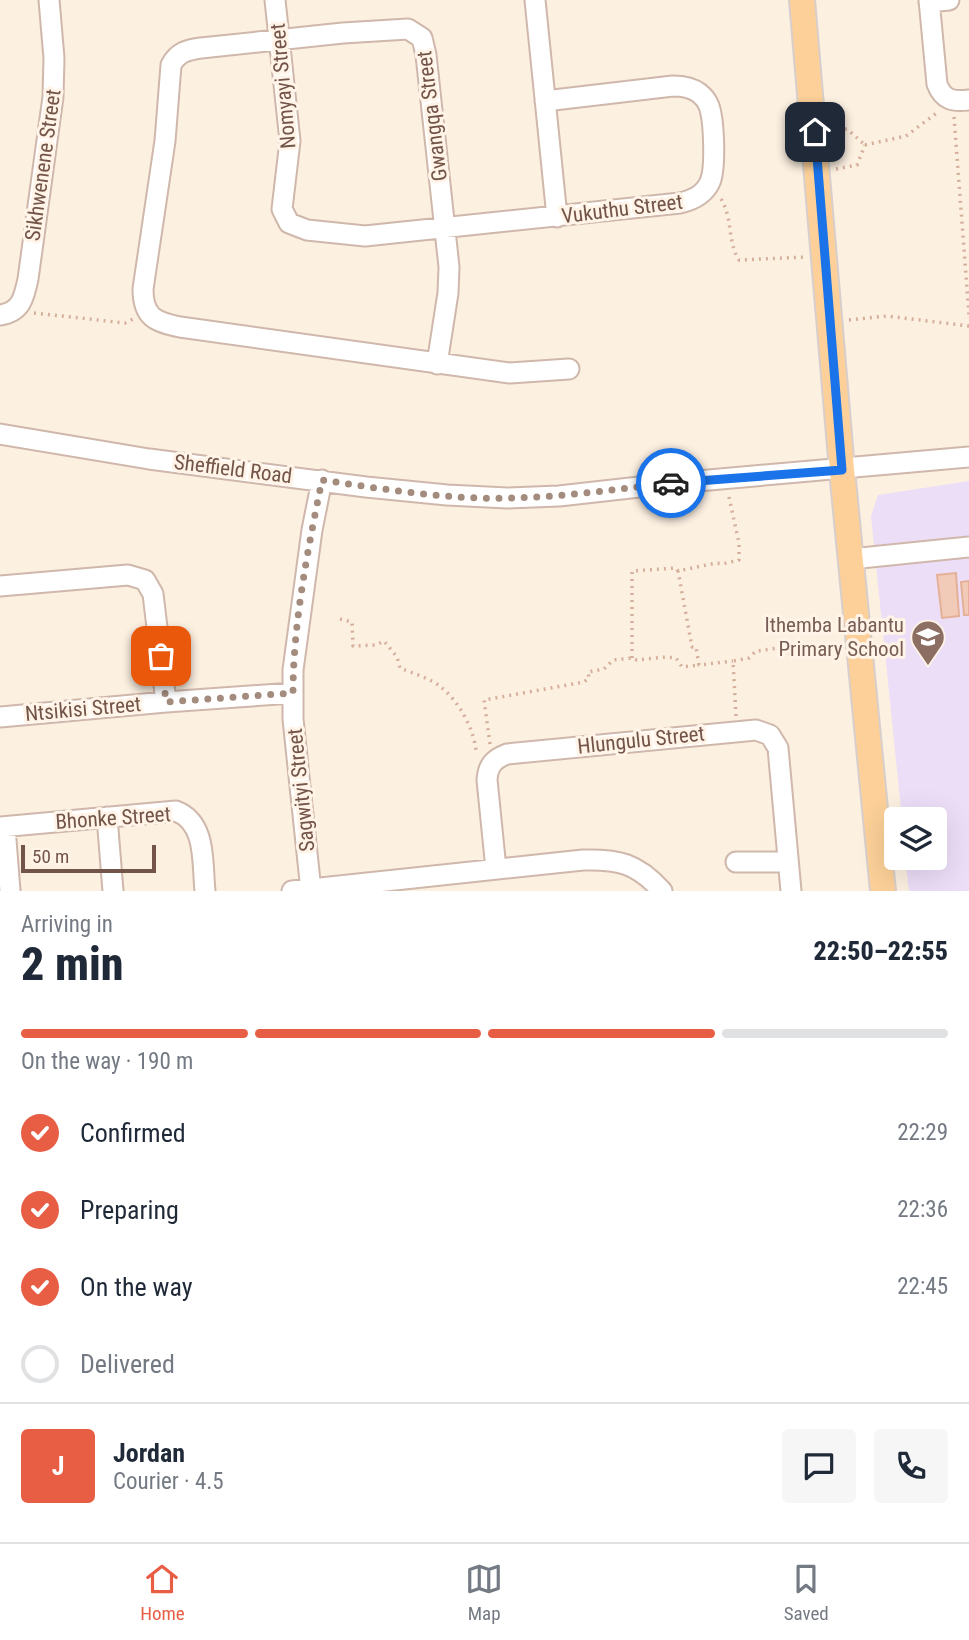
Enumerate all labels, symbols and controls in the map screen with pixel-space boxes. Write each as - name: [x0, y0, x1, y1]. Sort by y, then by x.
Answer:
- street label: Nomyayi Street: [266, 22, 300, 150]
- street label: Gwangqa Street: [412, 49, 452, 183]
- street label: Sikhwenene Street: [20, 88, 66, 242]
- pin: [785, 102, 845, 162]
- icon: home: [796, 113, 834, 151]
- street label: Vukuthu Street: [560, 190, 684, 228]
- courier: [636, 448, 706, 518]
- street label: Sheffield Road: [173, 450, 293, 488]
- icon: car: [652, 464, 690, 502]
- place label: Ithemba Labantu Primary School: [765, 613, 904, 661]
- school or university icon: Ithemba Labantu Primary School: [909, 618, 947, 667]
- pin: [131, 626, 191, 686]
- icon: bag: [142, 637, 180, 675]
- street label: Ntsikisi Street: [24, 692, 142, 726]
- street label: Hlungulu Street: [576, 721, 706, 759]
- street label: Sagwityi Street: [283, 727, 319, 853]
- street label: Bhonke Street: [55, 802, 171, 834]
- map controls: [884, 807, 947, 870]
- button: layers: [884, 807, 947, 870]
- scale bar: [21, 842, 156, 874]
- text: 50 m: [32, 845, 69, 868]
- text: Arriving in: [21, 911, 113, 938]
- text: 22:50–22:55: [814, 936, 948, 966]
- text: 2 min: [21, 937, 124, 991]
- text: On the way · 190 m: [21, 1048, 193, 1075]
- icon: check: [21, 1114, 59, 1152]
- text: Confirmed: [80, 1118, 186, 1148]
- text: 22:29: [897, 1119, 948, 1146]
- icon: check: [21, 1191, 59, 1229]
- text: Preparing: [80, 1195, 179, 1225]
- text: 22:36: [897, 1196, 948, 1223]
- icon: check: [21, 1268, 59, 1306]
- text: On the way: [80, 1272, 193, 1302]
- text: 22:45: [897, 1273, 948, 1300]
- text: Delivered: [80, 1349, 175, 1379]
- button: chat: [782, 1429, 856, 1503]
- button: phone: [874, 1429, 948, 1503]
- text: Jordan: [113, 1438, 185, 1468]
- text: J: [52, 1451, 64, 1481]
- text: Courier · 4.5: [113, 1468, 224, 1495]
- tab: Home: [140, 1560, 185, 1625]
- tab: Map: [465, 1560, 503, 1625]
- tab: Saved: [784, 1560, 829, 1625]

